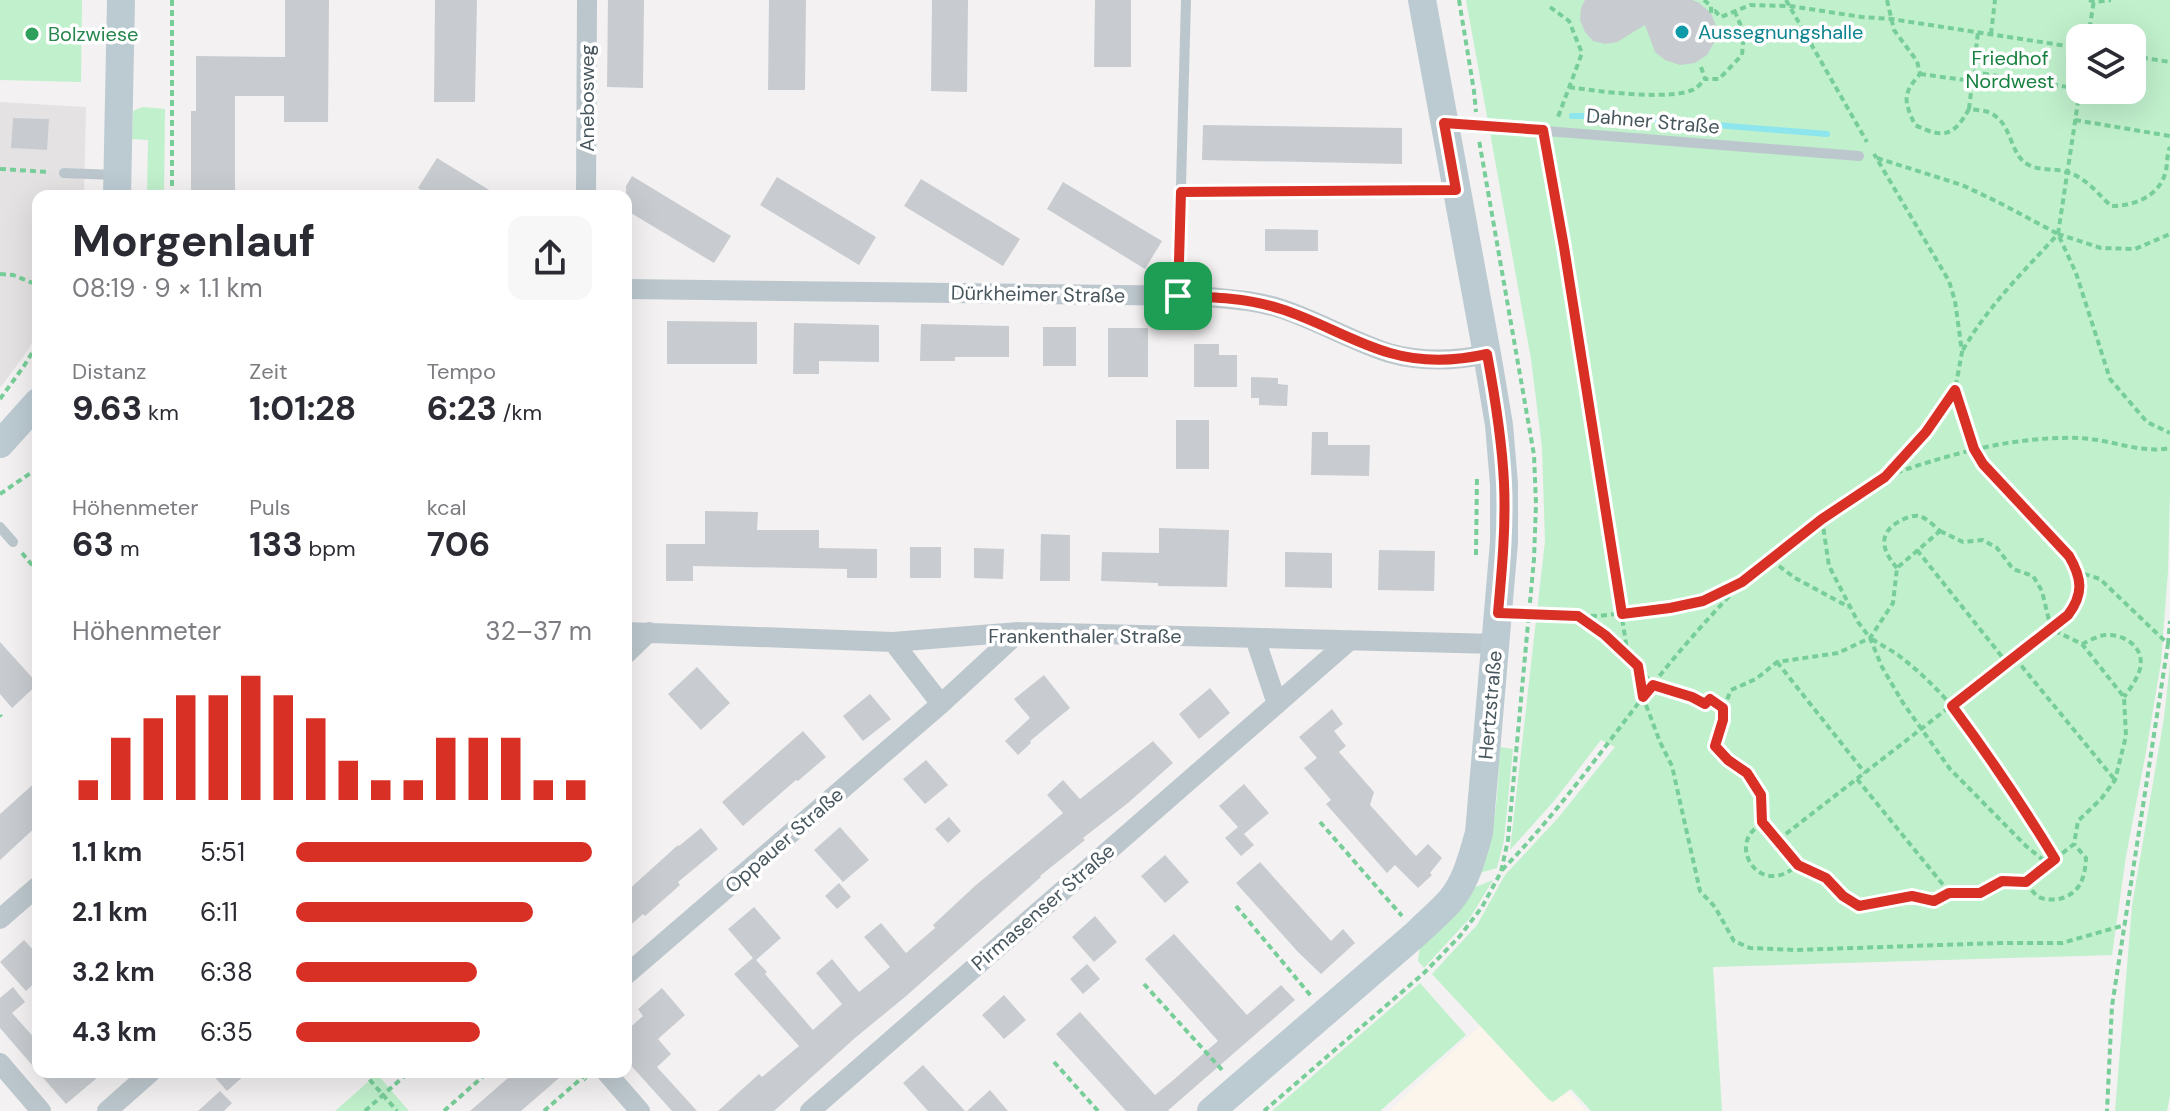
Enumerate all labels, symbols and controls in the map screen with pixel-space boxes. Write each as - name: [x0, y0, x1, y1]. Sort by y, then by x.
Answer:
- place label: Aussegnungshalle: [1698, 19, 1863, 45]
- place label: Bolzwiese: [48, 21, 138, 47]
- marker: Aussegnungshalle: [1673, 23, 1691, 41]
- map controls: [2066, 24, 2146, 104]
- button: layers: [2066, 24, 2146, 104]
- marker: Bolzwiese: [23, 25, 41, 43]
- street label: Anebosweg: [574, 44, 600, 152]
- park label: Friedhof Nordwest: [1966, 45, 2055, 94]
- street label: Dahner Straße: [1585, 102, 1721, 140]
- text: Morgenlauf: [72, 212, 315, 270]
- button: share: [508, 216, 592, 300]
- pin: [1144, 262, 1212, 330]
- text: 08:19 · 9 × 1.1 km: [72, 271, 263, 305]
- icon: arrive: [1156, 274, 1200, 318]
- street label: Dürkheimer Straße: [951, 279, 1125, 309]
- text: Distanz: [72, 357, 146, 386]
- text: Zeit: [249, 357, 288, 386]
- text: Tempo: [427, 357, 496, 386]
- text: 9.63: [72, 386, 142, 431]
- text: 1:01:28: [249, 386, 356, 431]
- text: 6:23: [427, 386, 497, 431]
- text: km: [142, 398, 179, 427]
- text: /km: [497, 398, 542, 427]
- text: Höhenmeter: [72, 493, 198, 522]
- text: Puls: [249, 493, 291, 522]
- text: kcal: [427, 493, 466, 522]
- text: 63: [72, 522, 114, 567]
- text: 133: [249, 522, 303, 567]
- text: 706: [427, 522, 490, 567]
- text: m: [114, 534, 140, 563]
- text: bpm: [303, 534, 356, 563]
- text: Höhenmeter: [72, 614, 221, 648]
- text: 32–37 m: [485, 614, 592, 648]
- street label: Frankenthaler Straße: [988, 623, 1182, 649]
- street label: Hertzstraße: [1472, 649, 1508, 761]
- street label: Oppauer Straße: [719, 781, 849, 899]
- text: 1.1 km: [72, 835, 142, 869]
- text: 5:51: [200, 835, 245, 869]
- street label: Pirmasenser Straße: [966, 838, 1120, 976]
- text: 2.1 km: [72, 895, 148, 929]
- text: 6:11: [200, 895, 238, 929]
- text: 3.2 km: [72, 955, 155, 989]
- text: 6:38: [200, 955, 253, 989]
- text: 4.3 km: [72, 1015, 157, 1049]
- text: 6:35: [200, 1015, 253, 1049]

